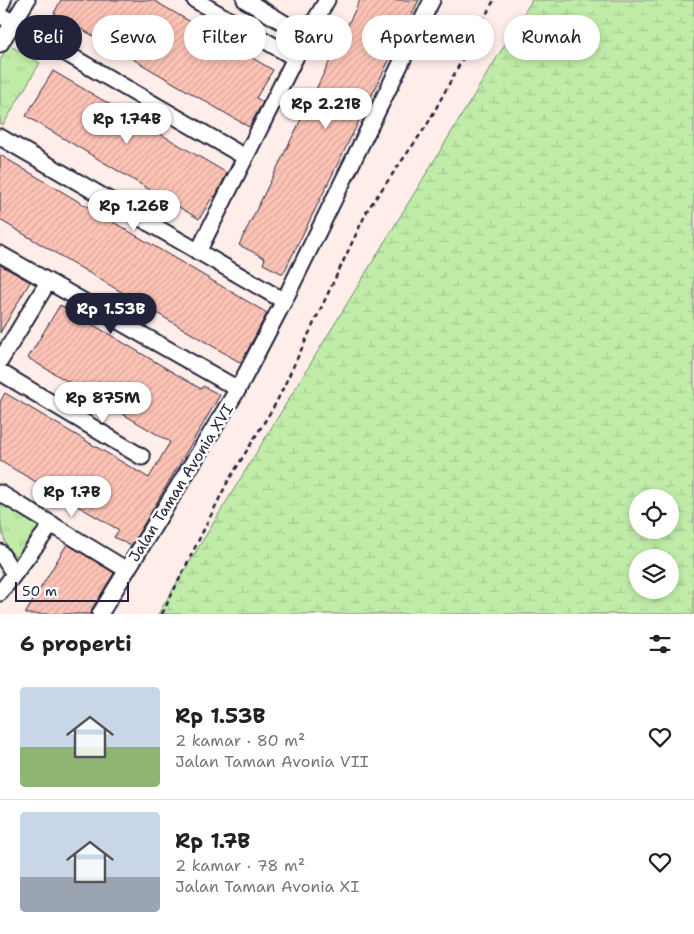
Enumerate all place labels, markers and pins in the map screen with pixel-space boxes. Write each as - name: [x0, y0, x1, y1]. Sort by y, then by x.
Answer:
- pin: Rp 2.21B: [274, 88, 378, 130]
- pin: Rp 1.74B: [75, 102, 179, 145]
- pin: Rp 1.26B: [82, 190, 186, 232]
- pin: Rp 1.53B: [59, 292, 163, 335]
- pin: Rp 875M: [57, 382, 149, 424]
- pin: Rp 1.7B: [26, 476, 118, 518]

